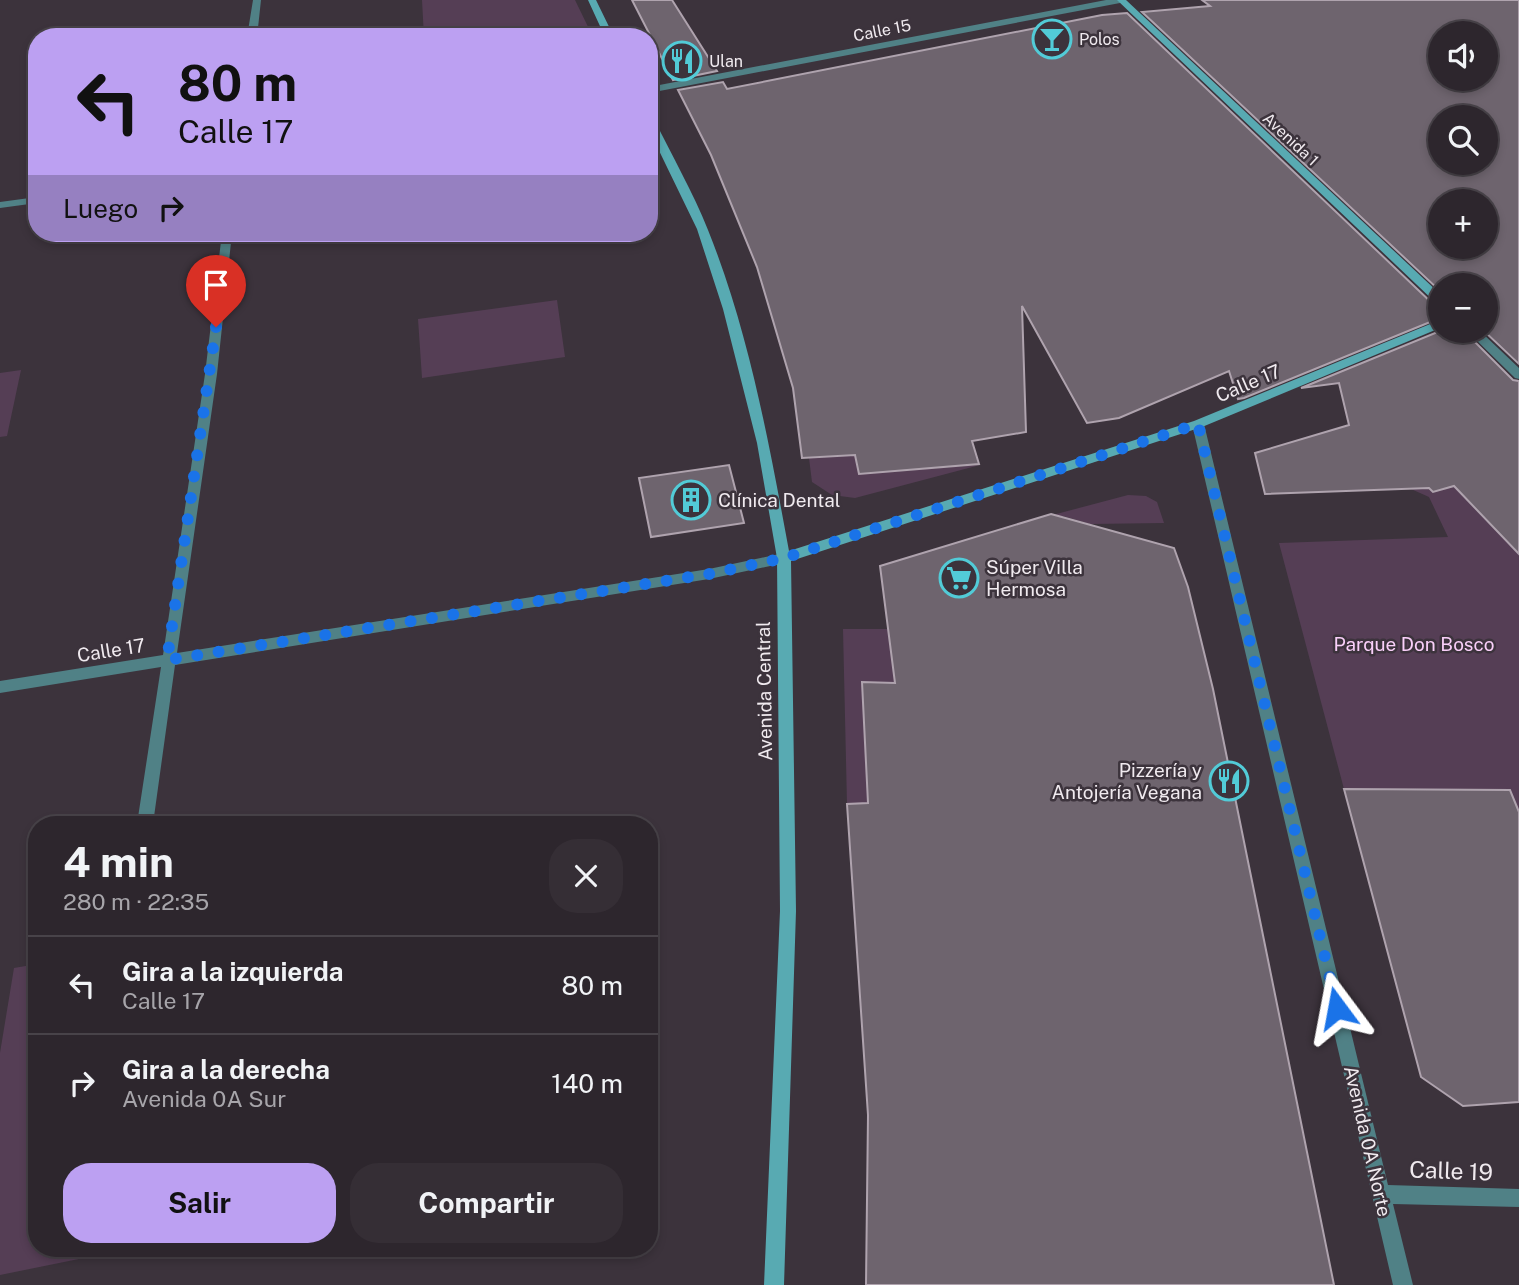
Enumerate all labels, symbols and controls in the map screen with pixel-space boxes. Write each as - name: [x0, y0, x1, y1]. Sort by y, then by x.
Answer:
- street label: Calle 15: [852, 16, 913, 45]
- bar icon: Polos: [1031, 18, 1073, 60]
- map controls: [1428, 21, 1498, 343]
- button: sound: [1428, 21, 1498, 91]
- place label: Polos: [1079, 30, 1120, 49]
- restaurant icon: Ulan: [661, 40, 703, 82]
- place label: Ulan: [709, 52, 743, 71]
- text: 80 m: [178, 54, 297, 112]
- icon: left: [63, 56, 154, 147]
- button: search: [1428, 105, 1498, 175]
- street label: Avenida 1: [1259, 109, 1323, 170]
- text: Calle 17: [178, 113, 294, 150]
- icon: right: [152, 189, 190, 227]
- button: +: [1428, 189, 1498, 259]
- text: Luego: [63, 193, 138, 224]
- pin: [186, 255, 246, 327]
- icon: arrive: [197, 266, 235, 304]
- button: −: [1428, 273, 1498, 343]
- street label: Calle 17: [1212, 359, 1284, 407]
- building icon: Clínica Dental: [670, 479, 712, 521]
- place label: Clínica Dental: [718, 489, 841, 511]
- place label: Súper Villa Hermosa: [986, 556, 1083, 600]
- supermarket icon: Súper Villa Hermosa: [938, 557, 980, 599]
- street label: Avenida Central: [752, 621, 776, 761]
- park label: Parque Don Bosco: [1334, 633, 1494, 655]
- street label: Calle 17: [75, 634, 147, 666]
- place label: Pizzería y Antojería Vegana: [1052, 759, 1202, 803]
- restaurant icon: Pizzería y Antojería Vegana: [1208, 760, 1250, 802]
- text: 4 min: [63, 837, 174, 886]
- button: close: [549, 839, 623, 913]
- text: 280 m · 22:35: [63, 888, 209, 915]
- text: Gira a la izquierda: [122, 956, 344, 987]
- icon: left: [63, 966, 101, 1004]
- text: 80 m: [562, 970, 623, 1001]
- position arrow: [1300, 971, 1374, 1045]
- text: Calle 17: [122, 987, 205, 1014]
- text: Gira a la derecha: [122, 1054, 330, 1085]
- street label: Avenida 0A Norte: [1340, 1063, 1396, 1219]
- icon: right: [63, 1064, 101, 1102]
- text: 140 m: [551, 1068, 623, 1099]
- text: Avenida 0A Sur: [122, 1085, 286, 1112]
- street label: Calle 19: [1409, 1156, 1493, 1185]
- button: Salir: [63, 1163, 336, 1243]
- button: Compartir: [350, 1163, 623, 1243]

